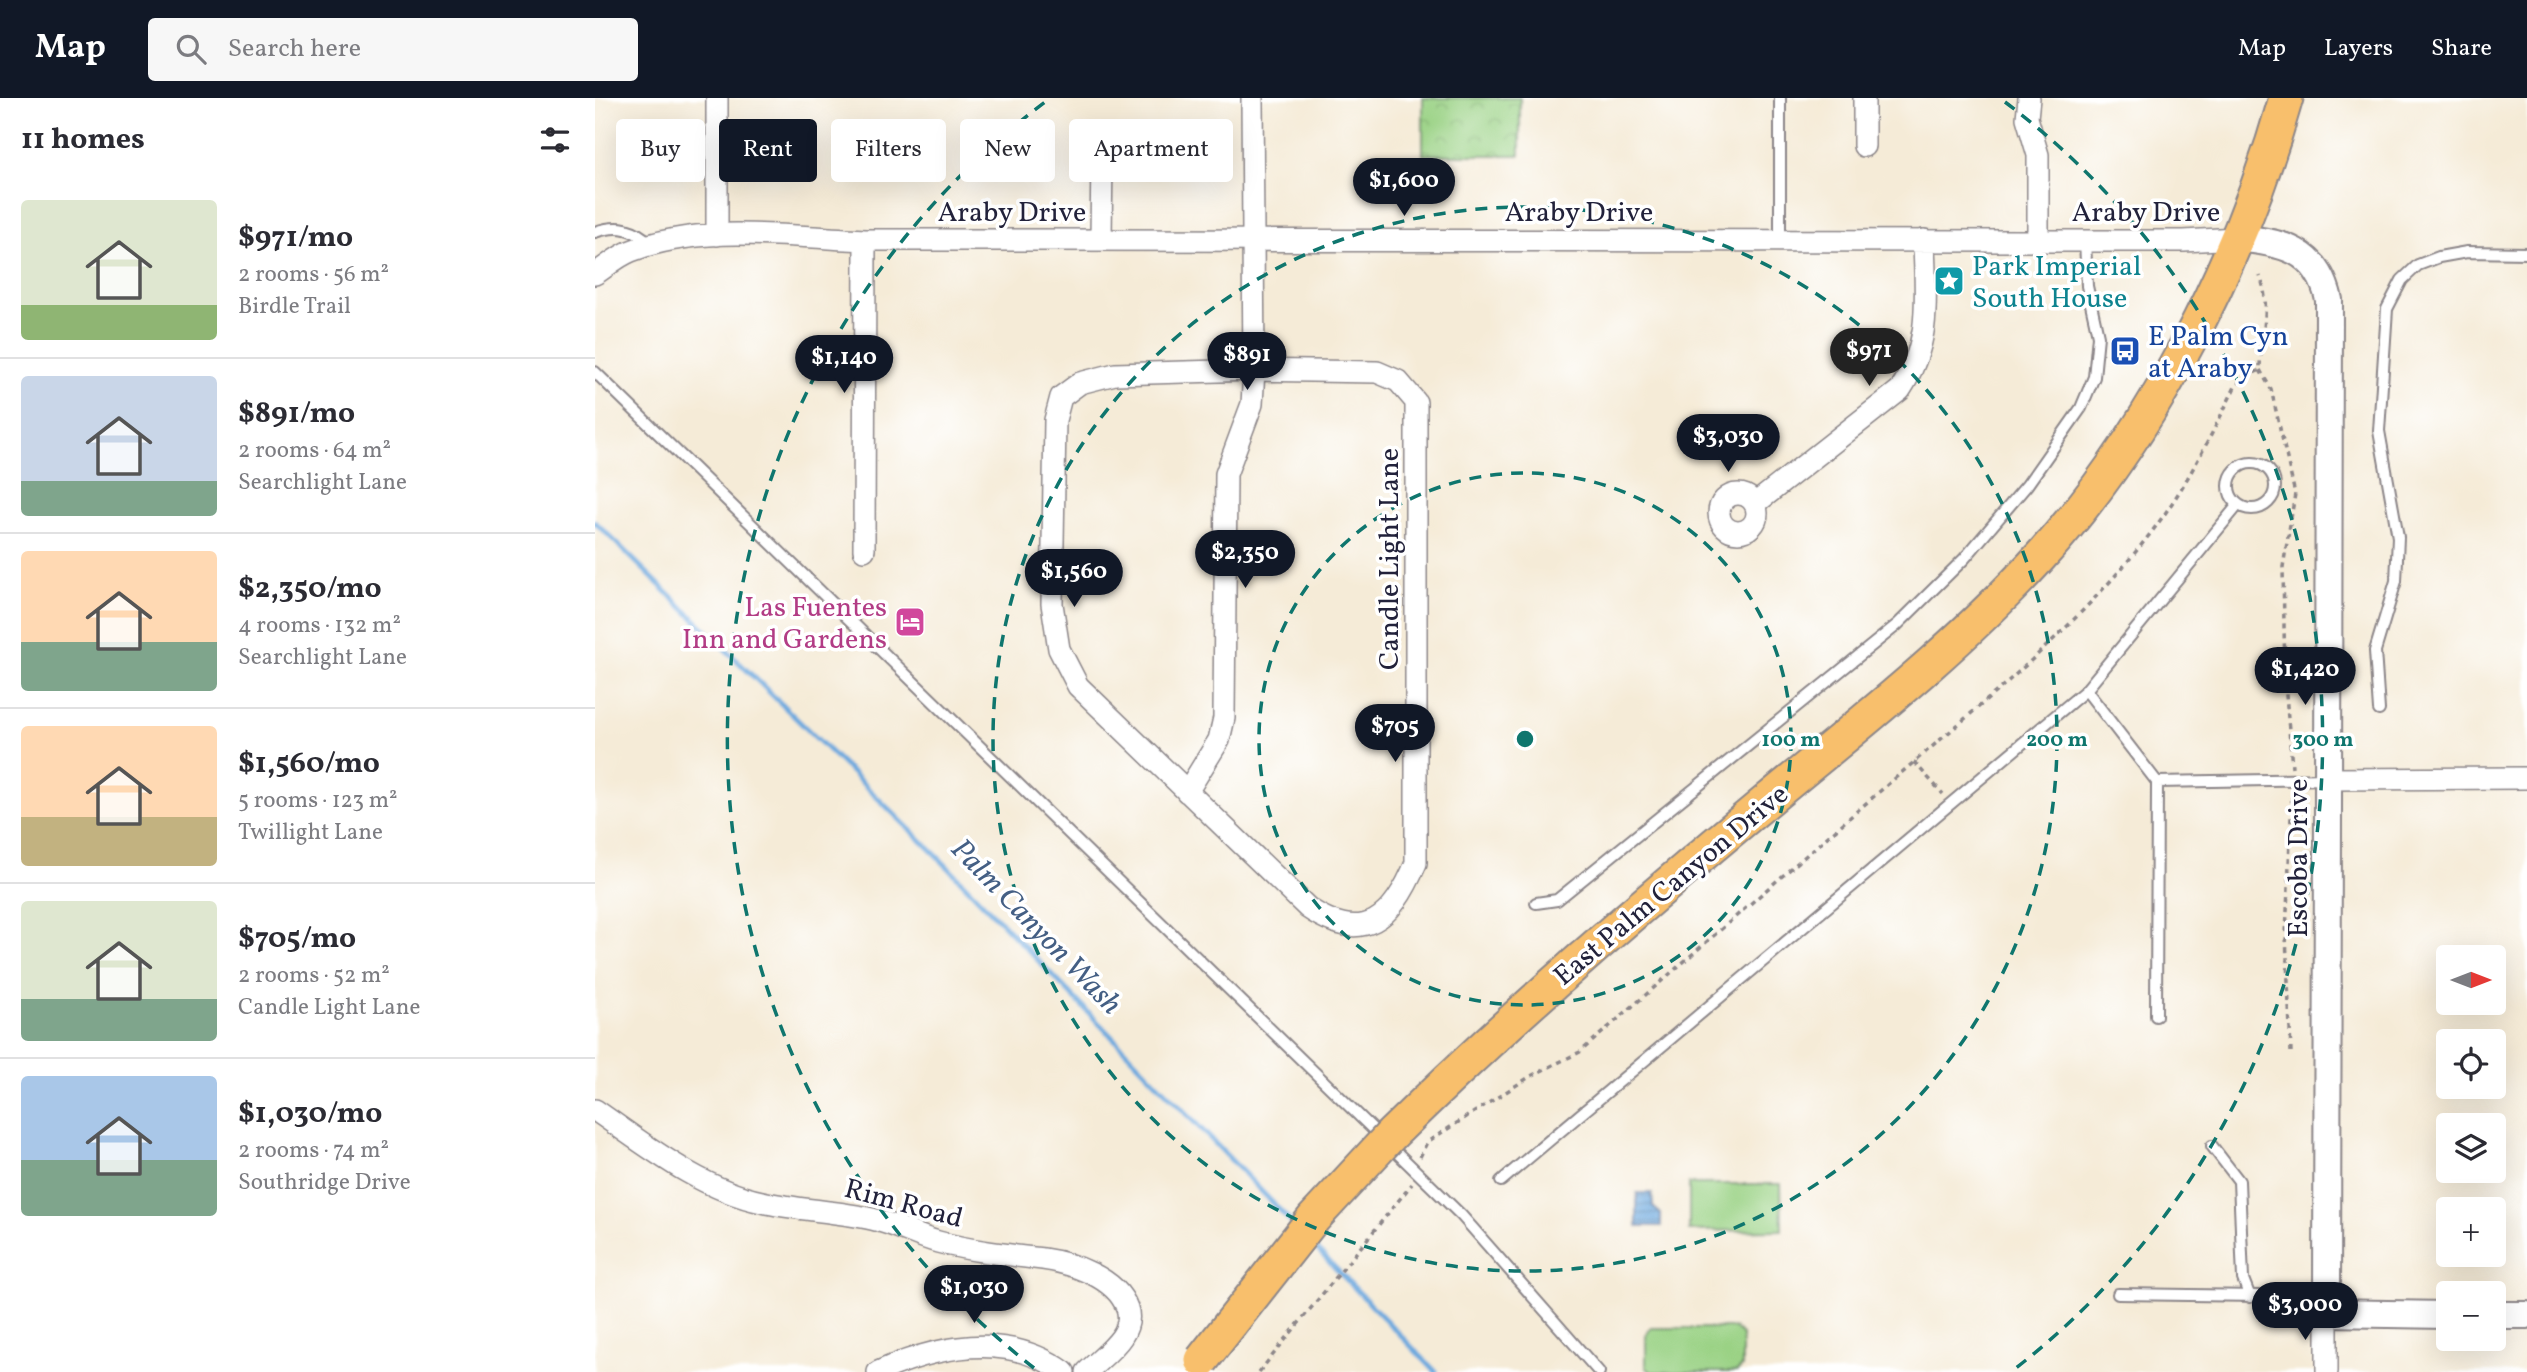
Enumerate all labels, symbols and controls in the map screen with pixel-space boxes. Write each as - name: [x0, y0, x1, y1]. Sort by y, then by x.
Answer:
- search box: [148, 18, 638, 81]
- text: Map: [35, 26, 106, 72]
- icon: search: [172, 30, 210, 68]
- text: Search here: [228, 31, 361, 67]
- text: Map: [2238, 32, 2286, 66]
- text: Layers: [2324, 32, 2393, 66]
- text: Share: [2431, 32, 2492, 66]
- text: 11 homes: [21, 119, 145, 161]
- chip: Buy: [616, 119, 705, 182]
- chip: Rent: [719, 119, 817, 182]
- chip: Filters: [831, 119, 946, 182]
- chip: New: [960, 119, 1055, 182]
- chip: Apartment: [1069, 119, 1233, 182]
- icon: filters: [536, 121, 574, 159]
- pin: $1,600: [1347, 158, 1461, 218]
- text: $1,600: [1369, 165, 1439, 197]
- street label: Araby Drive: [938, 194, 1086, 233]
- street label: Araby Drive: [1505, 194, 1653, 233]
- street label: Araby Drive: [2072, 194, 2220, 233]
- text: $971/mo: [238, 217, 353, 259]
- icon: home: [77, 228, 161, 312]
- place label: Park Imperial South House: [1972, 248, 2141, 319]
- text: 2 rooms · 56 m²: [238, 259, 389, 291]
- place icon: Park Imperial South House: [1932, 264, 1966, 298]
- text: Birdle Trail: [238, 291, 351, 323]
- place label: E Palm Cyn at Araby: [2148, 318, 2288, 389]
- pin: $971: [1828, 328, 1910, 388]
- pin: $891: [1206, 332, 1288, 392]
- bus stop icon: E Palm Cyn at Araby: [2108, 334, 2142, 368]
- text: $971: [1846, 335, 1892, 367]
- pin: $1,140: [787, 336, 901, 395]
- text: $891: [1223, 339, 1271, 371]
- text: $1,140: [811, 342, 877, 374]
- text: $891/mo: [238, 393, 355, 435]
- icon: home: [77, 404, 161, 488]
- pin: $3,030: [1671, 414, 1785, 474]
- text: $3,030: [1693, 421, 1763, 453]
- text: 2 rooms · 64 m²: [238, 435, 391, 467]
- street label: Candle Light Lane: [1371, 448, 1410, 670]
- text: Searchlight Lane: [238, 467, 407, 499]
- pin: $2,350: [1188, 531, 1302, 590]
- text: $2,350: [1211, 537, 1279, 569]
- pin: $1,560: [1017, 550, 1131, 609]
- text: $1,560: [1041, 556, 1107, 588]
- text: $2,350/mo: [238, 568, 382, 610]
- icon: home: [77, 579, 161, 663]
- place label: Las Fuentes Inn and Gardens: [682, 589, 887, 660]
- hotel icon: Las Fuentes Inn and Gardens: [893, 605, 927, 639]
- text: 4 rooms · 132 m²: [238, 610, 401, 642]
- text: Searchlight Lane: [238, 642, 407, 674]
- pin: $1,420: [2248, 648, 2362, 707]
- text: $1,420: [2271, 654, 2339, 686]
- pin: $705: [1354, 704, 1436, 764]
- text: $705: [1371, 711, 1419, 743]
- text: 100 m: [1761, 726, 1821, 755]
- text: 200 m: [2026, 726, 2088, 755]
- text: 300 m: [2293, 726, 2353, 755]
- centre of rings: [1513, 727, 1537, 751]
- text: $1,560/mo: [238, 743, 380, 785]
- icon: home: [77, 754, 161, 838]
- street label: East Palm Canyon Drive: [1546, 776, 1797, 996]
- street label: Escoba Drive: [2280, 778, 2319, 938]
- text: 5 rooms · 123 m²: [238, 785, 398, 817]
- text: Twillight Lane: [238, 817, 383, 849]
- water label: Palm Canyon Wash: [940, 830, 1131, 1025]
- text: $705/mo: [238, 918, 356, 960]
- icon: home: [77, 929, 161, 1013]
- north arrow: [2436, 945, 2506, 1015]
- map controls: [2436, 945, 2506, 1351]
- text: 2 rooms · 52 m²: [238, 960, 390, 992]
- text: Candle Light Lane: [238, 992, 420, 1024]
- button: locate: [2436, 1029, 2506, 1099]
- text: $1,030/mo: [238, 1093, 382, 1135]
- icon: home: [77, 1104, 161, 1188]
- button: layers: [2436, 1113, 2506, 1183]
- text: 2 rooms · 74 m²: [238, 1135, 389, 1167]
- text: Southridge Drive: [238, 1167, 411, 1199]
- street label: Rim Road: [840, 1170, 967, 1239]
- button: +: [2436, 1197, 2506, 1267]
- pin: $1,030: [917, 1266, 1031, 1325]
- text: $1,030: [940, 1272, 1008, 1304]
- button: −: [2436, 1281, 2506, 1351]
- pin: $3,000: [2248, 1282, 2362, 1342]
- text: $3,000: [2268, 1289, 2342, 1321]

